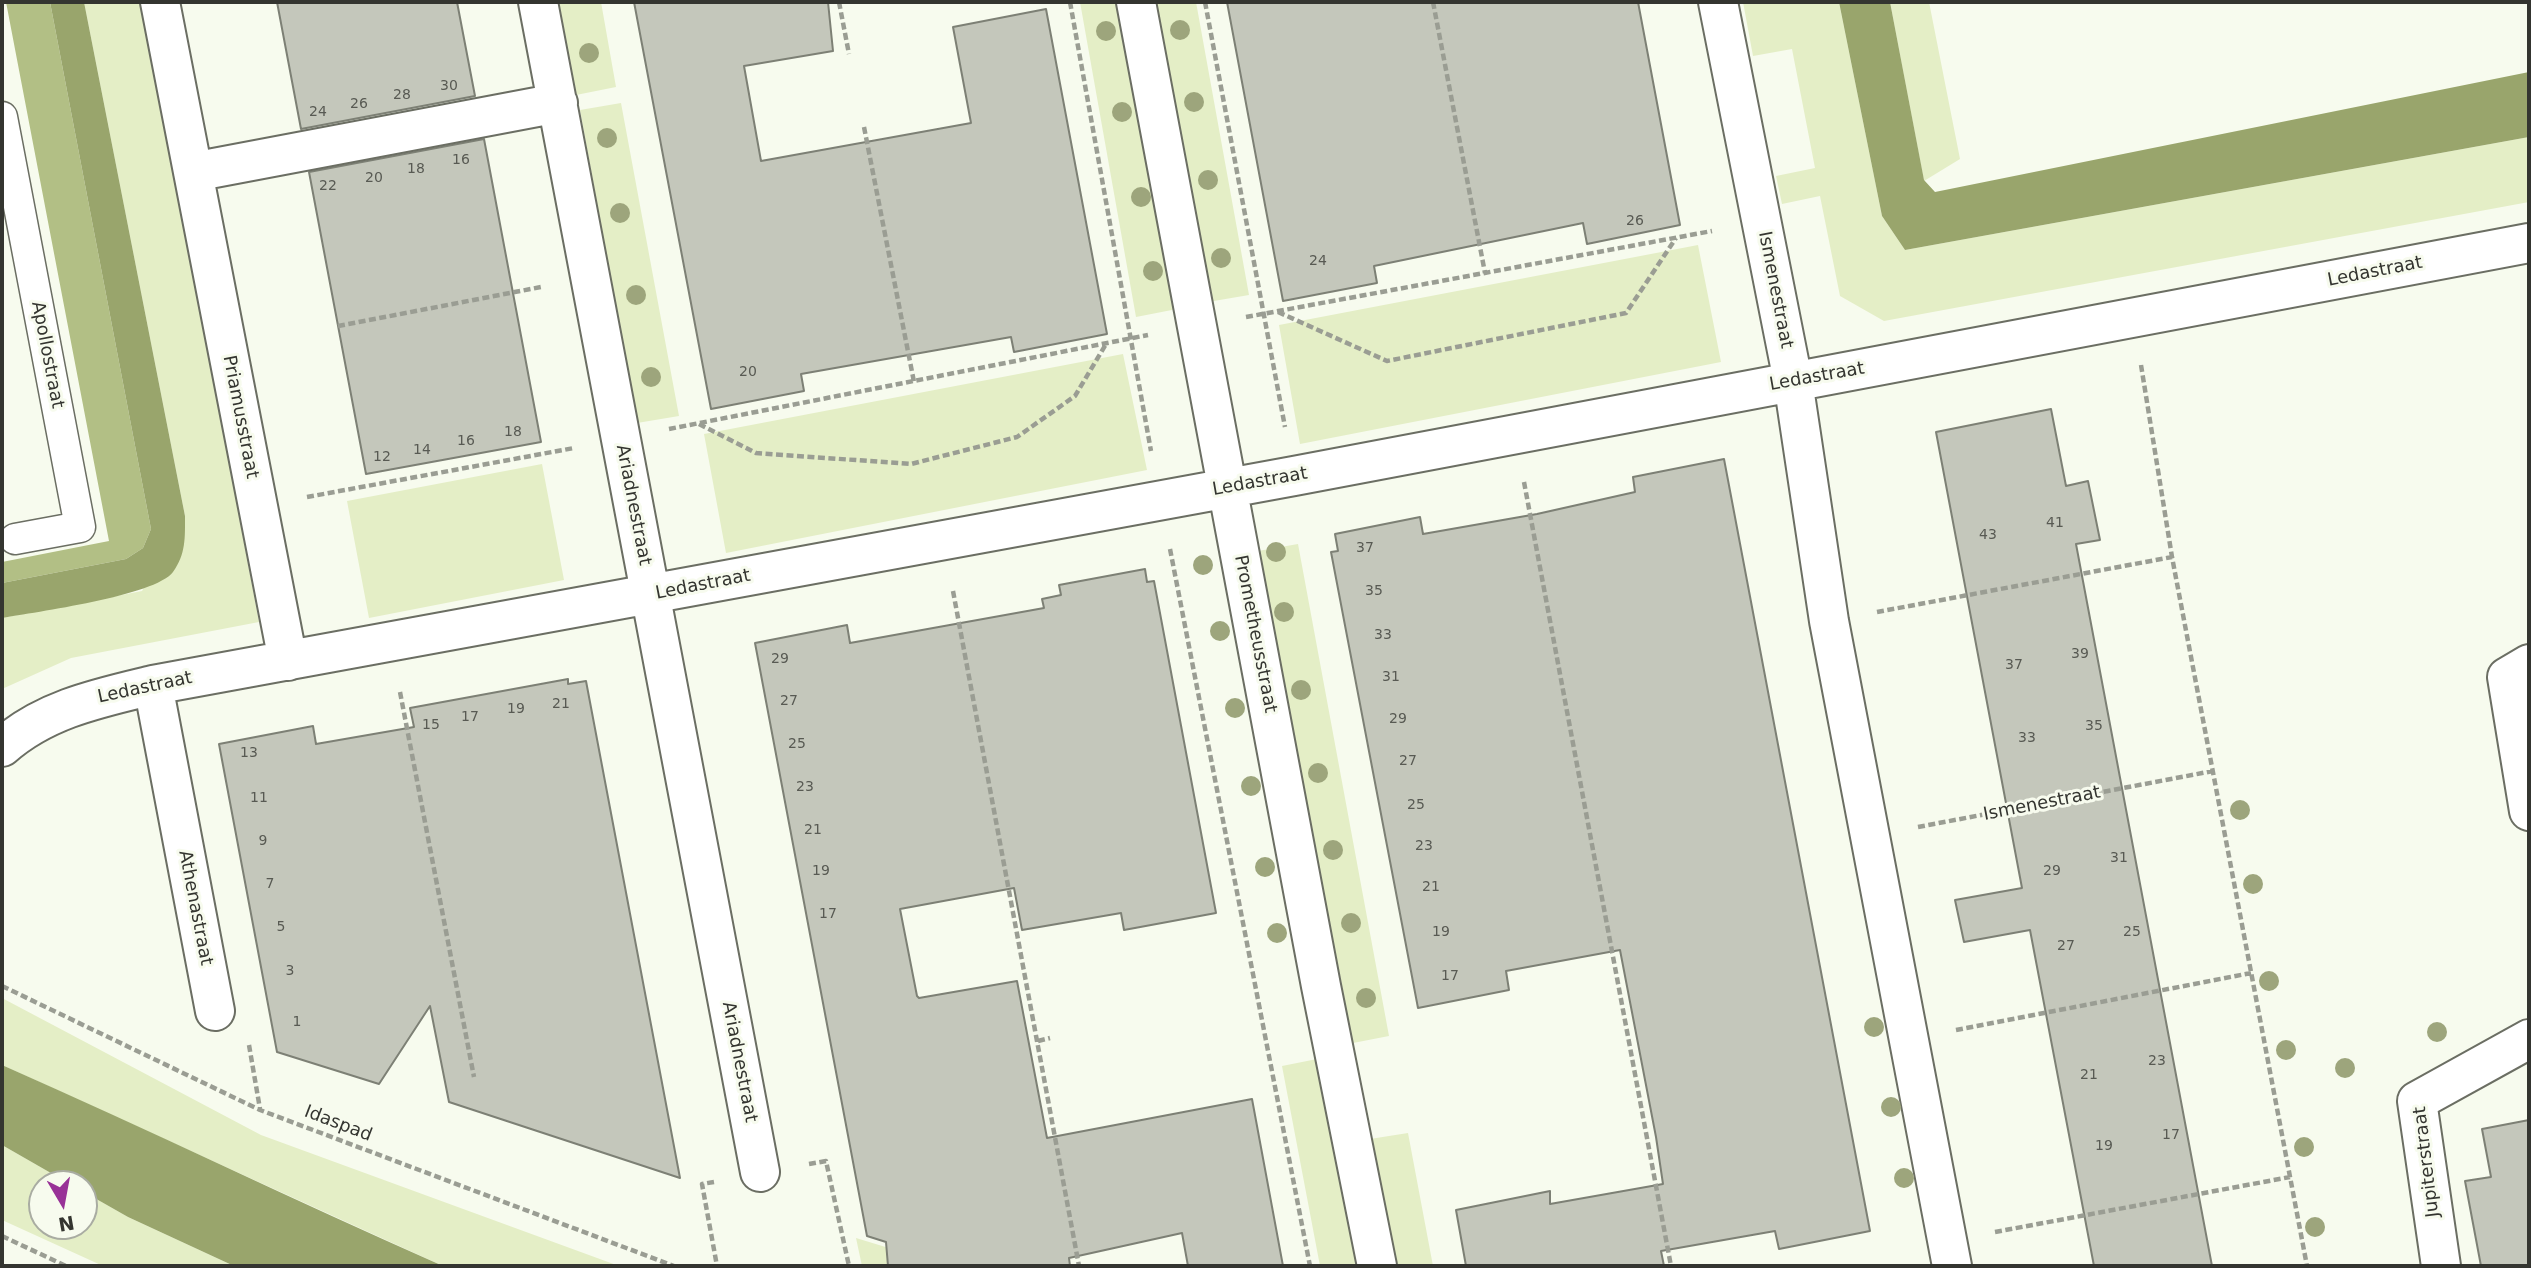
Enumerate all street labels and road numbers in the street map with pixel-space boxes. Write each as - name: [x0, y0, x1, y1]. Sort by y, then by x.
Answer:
- street label: Ismenestraat: [1753, 230, 1797, 350]
- street label: Ledastraat: [2326, 252, 2424, 292]
- street label: Apollostraat: [26, 300, 68, 410]
- street label: Priamusstraat: [217, 353, 263, 481]
- street label: Ledastraat: [1768, 358, 1866, 396]
- street label: Ariadnestraat: [611, 443, 655, 567]
- street label: Ledastraat: [1211, 463, 1309, 501]
- street label: Prometheusstraat: [1229, 553, 1281, 715]
- street label: Ledastraat: [654, 565, 752, 605]
- street label: Ledastraat: [96, 667, 194, 709]
- street label: Ismenestraat: [1982, 782, 2102, 826]
- street label: Athenastraat: [173, 849, 217, 967]
- street label: Ariadnestraat: [717, 1000, 761, 1124]
- street label: Idaspad: [301, 1101, 375, 1147]
- street label: Jupiterstraat: [2409, 1105, 2445, 1219]

